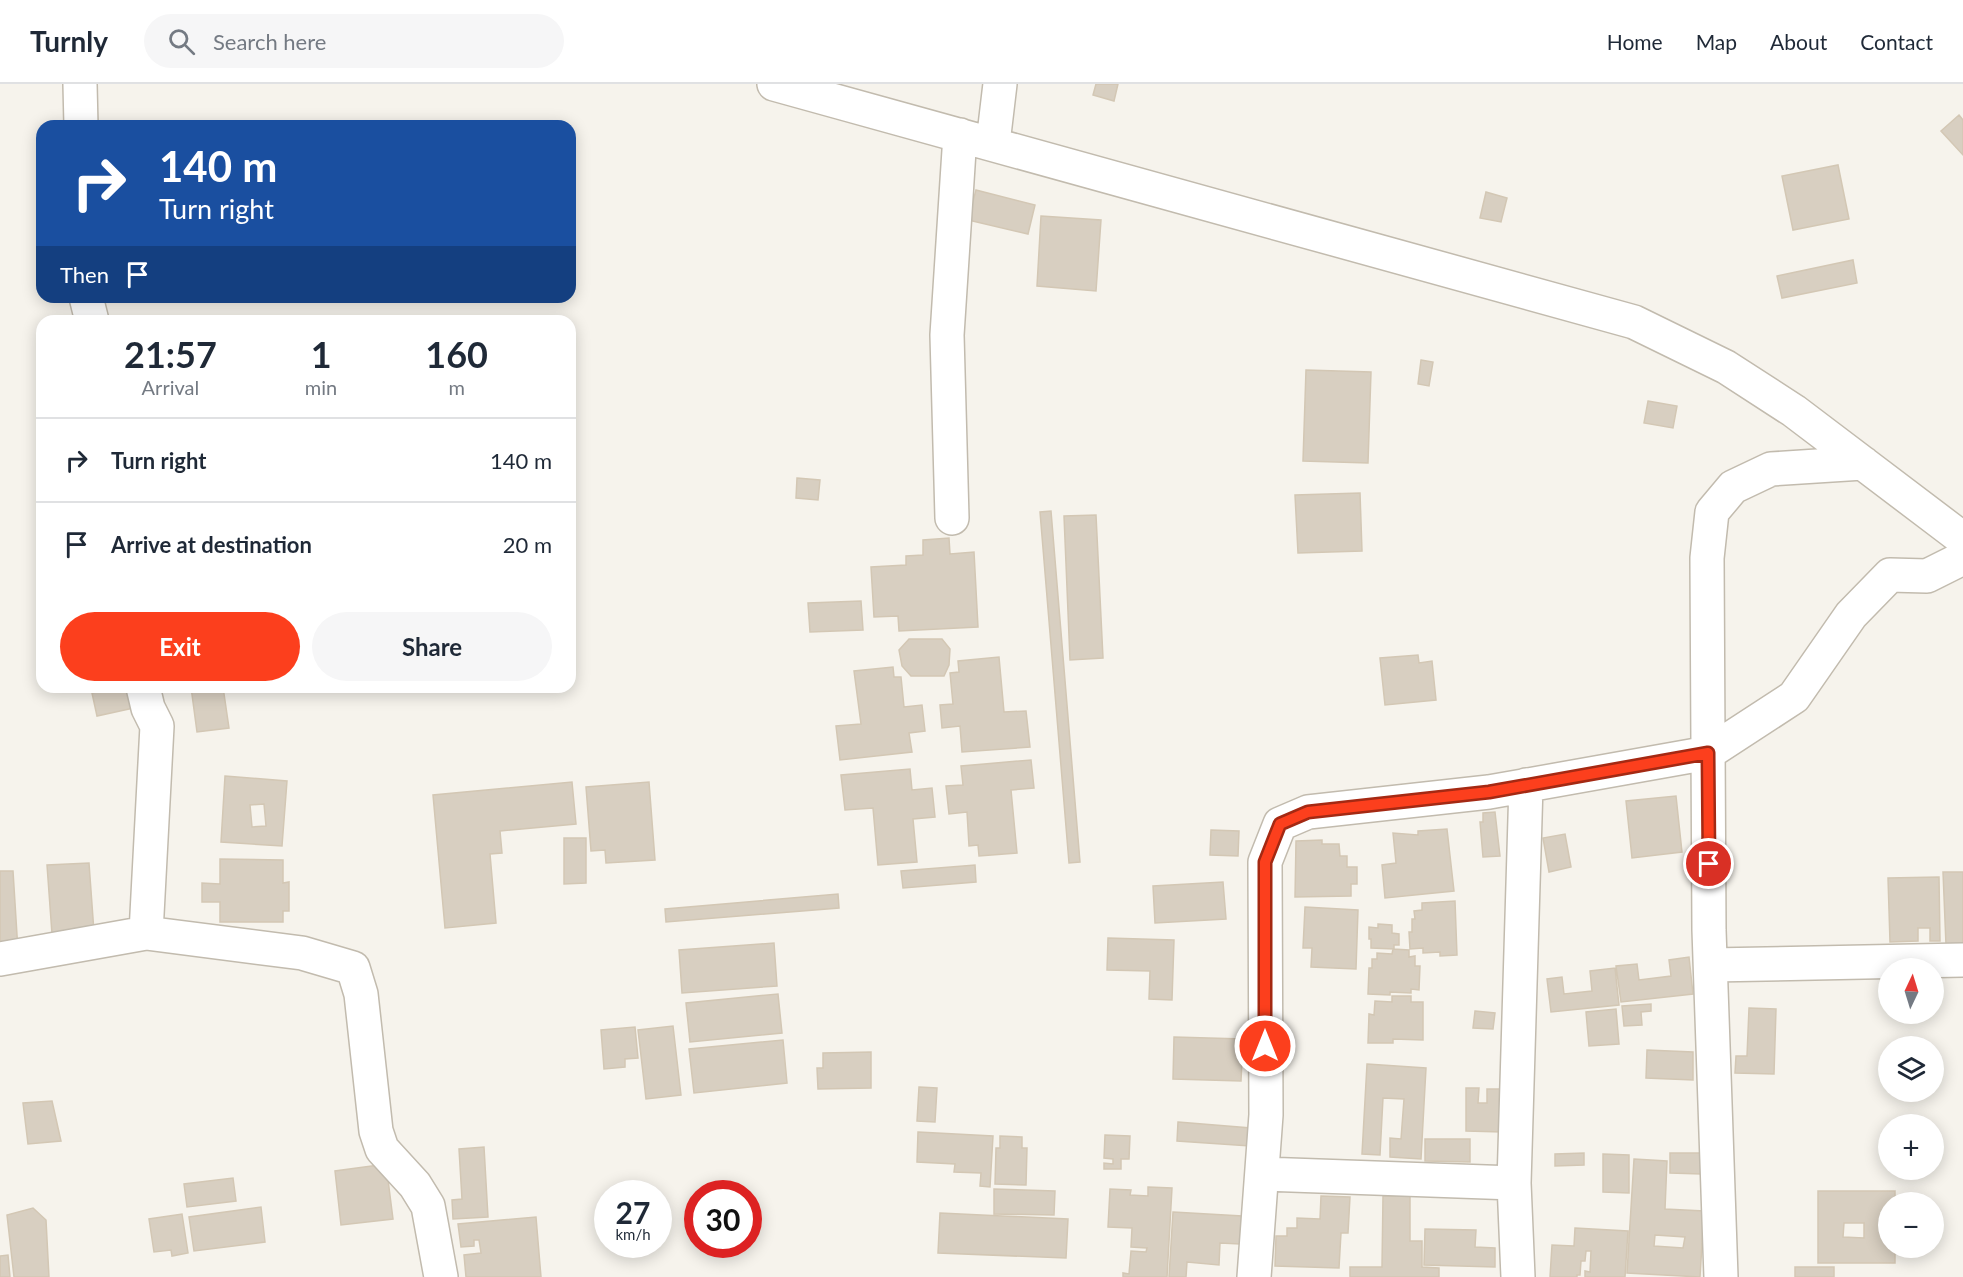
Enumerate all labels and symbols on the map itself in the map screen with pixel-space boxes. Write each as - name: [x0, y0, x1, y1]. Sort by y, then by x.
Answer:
- pin: [1683, 838, 1734, 889]
- north arrow: [1878, 958, 1944, 1024]
- position arrow: [1233, 1014, 1297, 1078]
- speed limit sign: 30: [684, 1180, 762, 1258]

